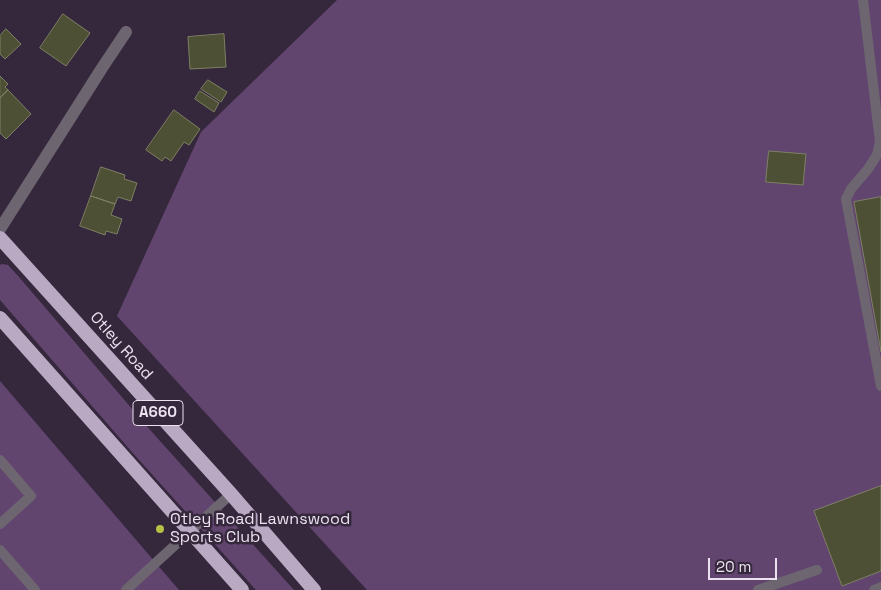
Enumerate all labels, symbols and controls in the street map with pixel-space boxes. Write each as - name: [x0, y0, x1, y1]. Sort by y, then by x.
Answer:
- street label: Otley Road: [86, 308, 156, 384]
- road number: A660: [133, 400, 183, 426]
- place label: Otley Road Lawnswood Sports Club: [170, 510, 350, 548]
- marker: Otley Road Lawnswood Sports Club: [154, 523, 166, 535]
- scale bar: [711, 548, 780, 580]
- text: 20 m: [716, 557, 751, 576]

